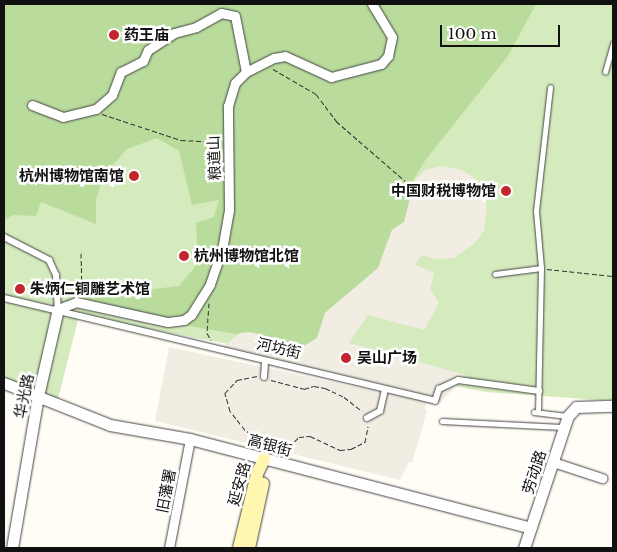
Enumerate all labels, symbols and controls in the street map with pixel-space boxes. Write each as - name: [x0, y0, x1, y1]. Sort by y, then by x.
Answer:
- scale bar: [442, 15, 562, 47]
- text: 100 m: [448, 24, 497, 43]
- place label: 药王庙: [124, 26, 169, 44]
- marker: 药王庙: [108, 29, 120, 41]
- street label: 粮道山: [204, 135, 224, 181]
- place label: 杭州博物馆南馆: [19, 167, 124, 185]
- marker: 杭州博物馆南馆: [128, 170, 140, 182]
- place label: 中国财税博物馆: [391, 182, 496, 200]
- marker: 中国财税博物馆: [500, 185, 512, 197]
- place label: 杭州博物馆北馆: [194, 247, 299, 265]
- marker: 杭州博物馆北馆: [178, 250, 190, 262]
- place label: 朱炳仁铜雕艺术馆: [30, 280, 150, 298]
- marker: 朱炳仁铜雕艺术馆: [14, 283, 26, 295]
- street label: 河坊街: [255, 334, 303, 362]
- place label: 吴山广场: [357, 349, 417, 367]
- marker: 吴山广场: [339, 351, 353, 365]
- street label: 华光路: [11, 372, 37, 420]
- street label: 高银街: [246, 430, 294, 460]
- street label: 劳动路: [518, 448, 550, 496]
- street label: 延安路: [224, 460, 254, 508]
- street label: 旧藩署: [153, 467, 179, 515]

